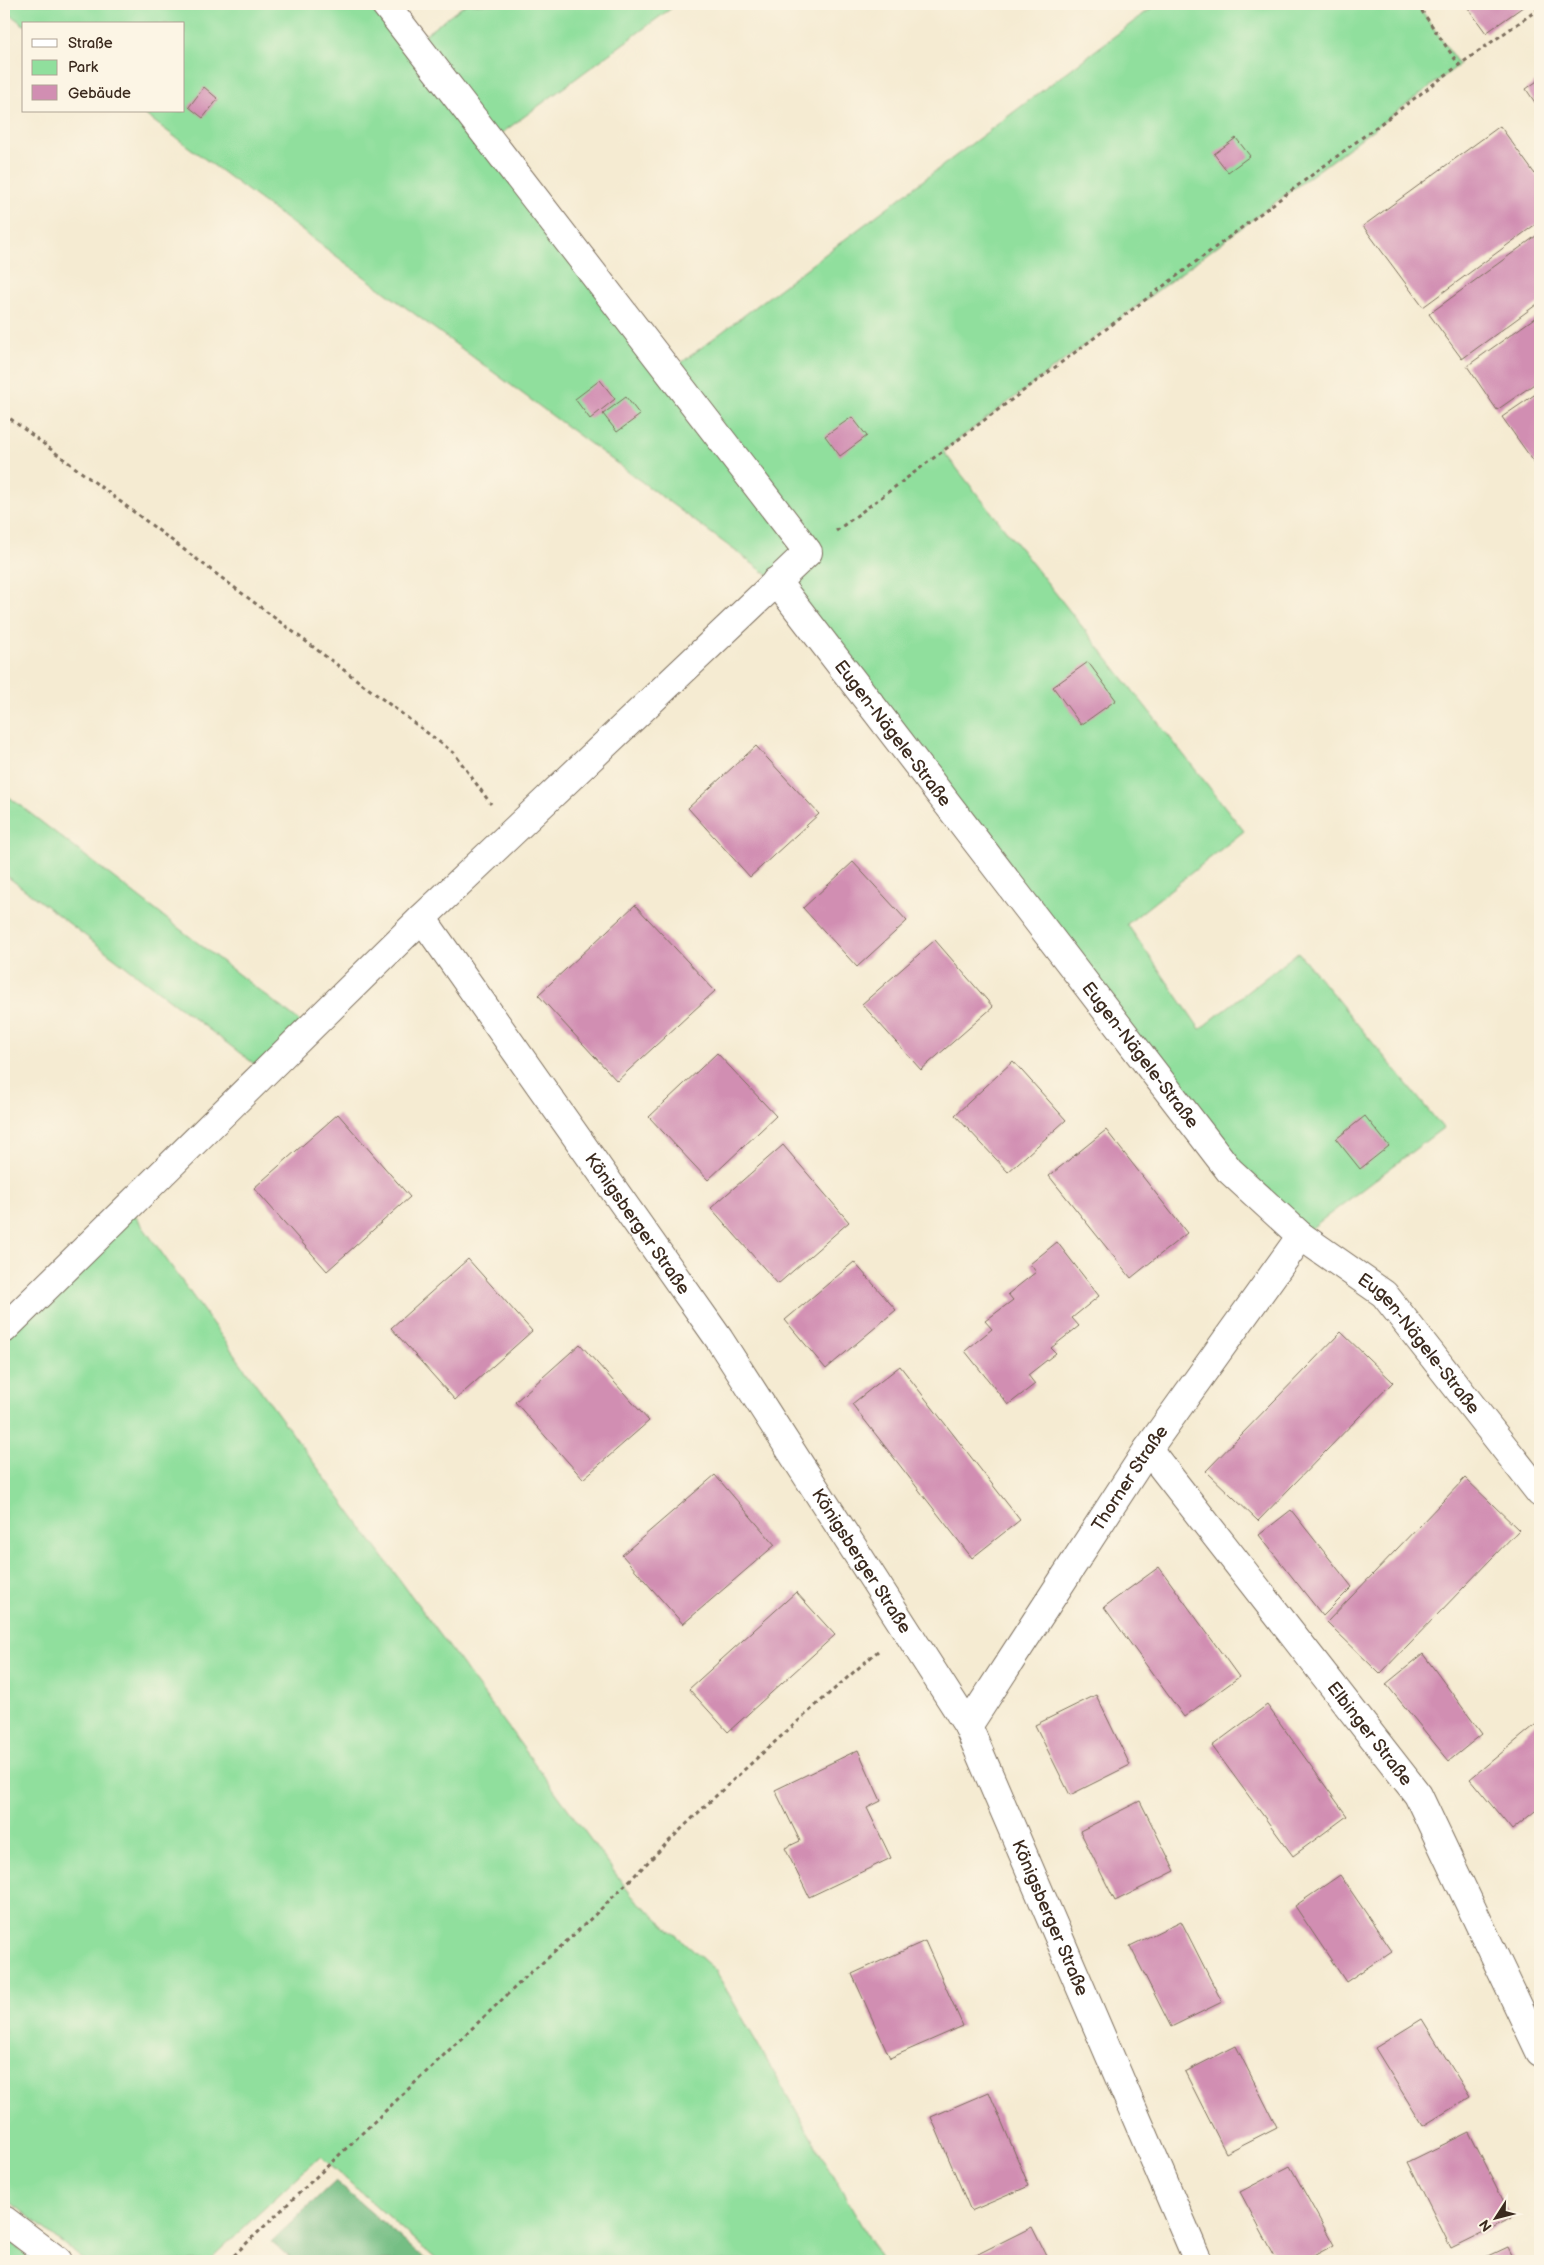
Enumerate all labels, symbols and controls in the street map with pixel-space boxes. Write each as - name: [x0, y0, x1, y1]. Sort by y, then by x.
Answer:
- legend: [22, 22, 185, 112]
- text: Straße: [68, 34, 113, 53]
- text: Park: [68, 58, 99, 77]
- text: Gebäude: [68, 84, 131, 103]
- street label: Eugen-Nägele-Straße: [830, 656, 956, 811]
- street label: Eugen-Nägele-Straße: [1077, 978, 1203, 1133]
- street label: Königsberger Straße: [580, 1149, 694, 1299]
- street label: Eugen-Nägele-Straße: [1354, 1269, 1484, 1419]
- street label: Thorner Straße: [1088, 1421, 1173, 1535]
- street label: Königsberger Straße: [807, 1485, 916, 1638]
- street label: Elbinger Straße: [1323, 1678, 1417, 1790]
- street label: Königsberger Straße: [1007, 1837, 1093, 1999]
- north arrow: [1472, 2192, 1522, 2242]
- text: N: [1476, 2216, 1496, 2235]

